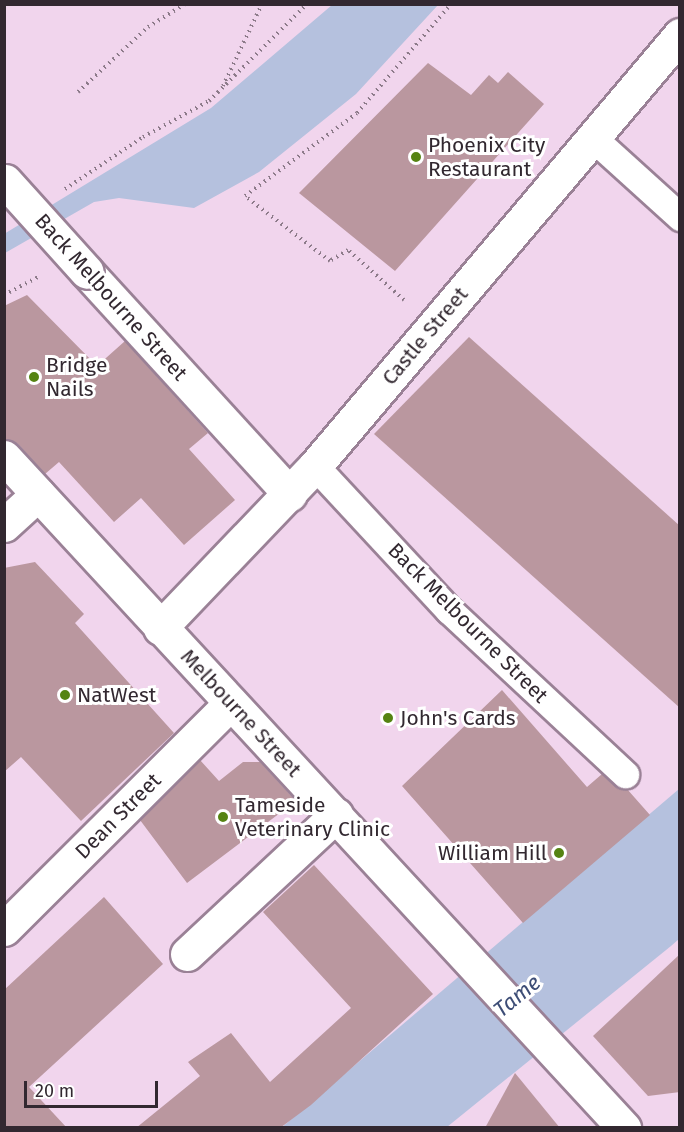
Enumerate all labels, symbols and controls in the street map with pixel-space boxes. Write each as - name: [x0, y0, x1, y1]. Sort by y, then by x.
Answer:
- place label: Phoenix City Restaurant: [428, 132, 545, 182]
- marker: Phoenix City Restaurant: [409, 150, 423, 164]
- street label: Back Melbourne Street: [29, 208, 193, 386]
- street label: Castle Street: [377, 282, 473, 390]
- place label: Bridge Nails: [46, 352, 107, 402]
- marker: Bridge Nails: [27, 370, 41, 384]
- street label: Back Melbourne Street: [383, 538, 553, 708]
- street label: Melbourne Street: [175, 644, 307, 782]
- place label: NatWest: [77, 682, 156, 708]
- marker: NatWest: [58, 688, 72, 702]
- place label: John's Cards: [400, 705, 516, 731]
- marker: John's Cards: [381, 711, 395, 725]
- street label: Dean Street: [70, 768, 166, 864]
- place label: Tameside Veterinary Clinic: [235, 792, 390, 842]
- marker: Tameside Veterinary Clinic: [216, 810, 230, 824]
- place label: William Hill: [438, 840, 547, 866]
- marker: William Hill: [552, 846, 566, 860]
- water label: Tame: [488, 969, 546, 1023]
- scale bar: [27, 1069, 160, 1107]
- text: 20 m: [35, 1080, 74, 1102]

